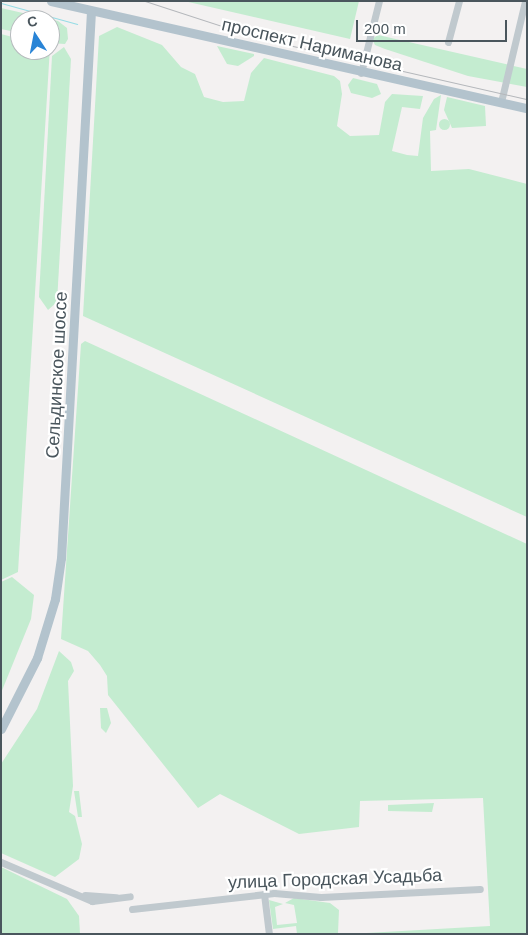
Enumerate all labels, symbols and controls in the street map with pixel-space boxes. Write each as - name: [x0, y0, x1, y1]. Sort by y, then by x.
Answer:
- north arrow: [10, 10, 60, 60]
- scale bar: [358, 10, 509, 42]
- text: С: [26, 12, 39, 30]
- street label: проспект Нариманова: [220, 14, 404, 76]
- text: 200 m: [364, 20, 406, 37]
- street label: Сельдинское шоссе: [42, 291, 72, 459]
- street label: улица Городская Усадьба: [228, 864, 442, 894]

